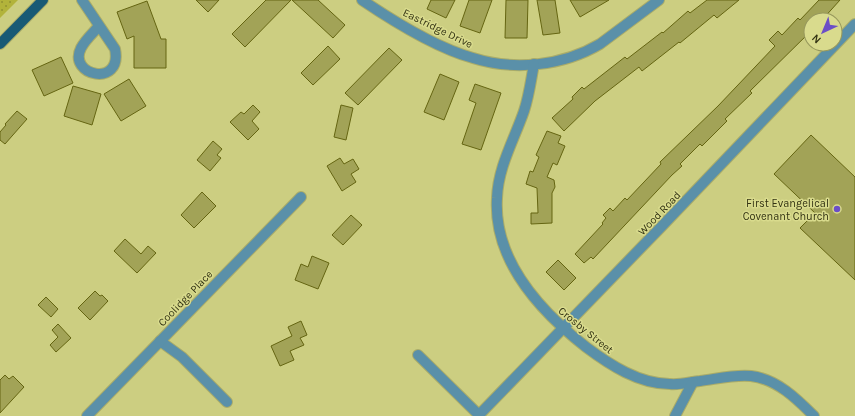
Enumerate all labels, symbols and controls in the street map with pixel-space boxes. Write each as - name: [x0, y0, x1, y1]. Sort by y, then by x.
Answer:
- street label: Eastridge Drive: [401, 6, 475, 51]
- north arrow: [803, 12, 843, 52]
- text: N: [809, 31, 824, 46]
- street label: Wood Road: [635, 189, 683, 238]
- place label: First Evangelical Covenant Church: [743, 197, 829, 223]
- marker: First Evangelical Covenant Church: [832, 204, 842, 214]
- street label: Coolidge Place: [155, 267, 216, 329]
- street label: Crosby Street: [556, 304, 616, 357]

